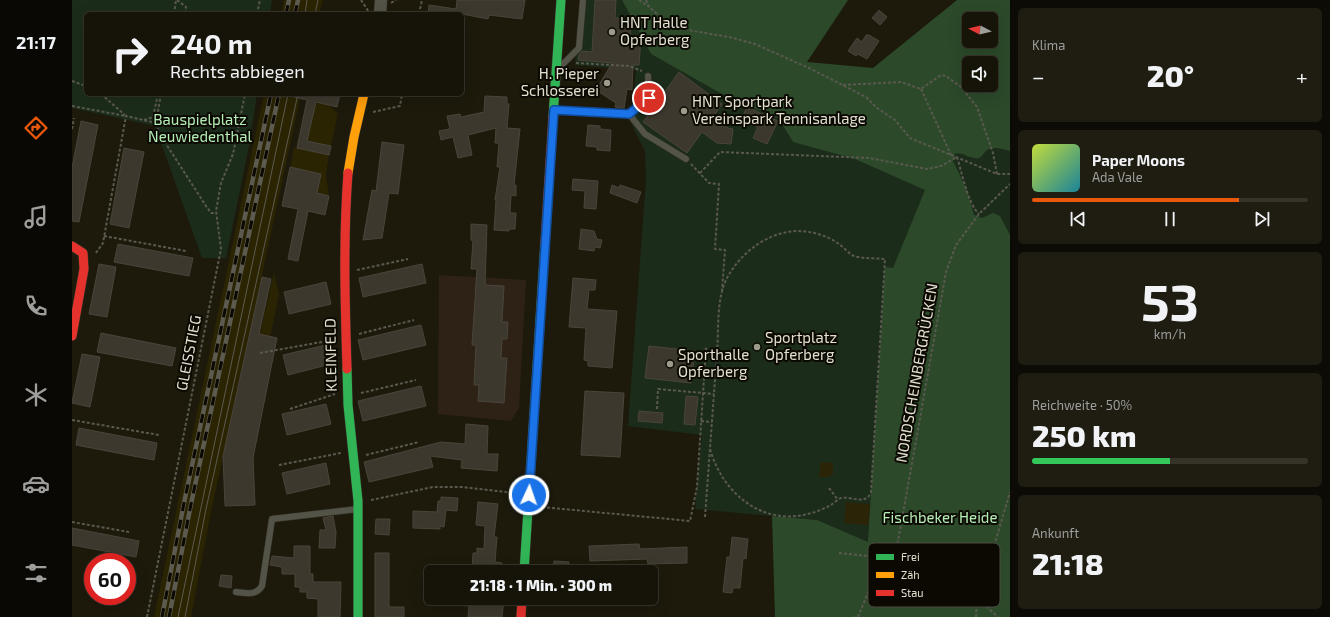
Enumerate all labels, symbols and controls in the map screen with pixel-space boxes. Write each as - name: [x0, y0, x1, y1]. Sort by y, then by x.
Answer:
- north arrow: [962, 12, 998, 48]
- map controls: [962, 12, 998, 92]
- place label: HNT Halle Opferberg: [620, 13, 690, 48]
- text: 240 m: [170, 26, 253, 60]
- marker: HNT Halle Opferberg: [607, 27, 617, 37]
- icon: right: [104, 28, 156, 80]
- text: 21:17: [16, 31, 56, 53]
- text: Klima: [1032, 37, 1065, 53]
- button: sound: [962, 56, 998, 92]
- text: 20°: [1147, 57, 1194, 93]
- text: Rechts abbiegen: [170, 60, 305, 82]
- text: −: [1032, 63, 1045, 89]
- text: +: [1296, 63, 1308, 89]
- place label: H. Pieper Schlosserei: [521, 64, 599, 99]
- marker: H. Pieper Schlosserei: [602, 78, 612, 88]
- pin: [632, 81, 666, 115]
- icon: arrive: [638, 87, 660, 109]
- place label: HNT Sportpark Vereinspark Tennisanlage: [692, 92, 866, 127]
- marker: HNT Sportpark Vereinspark Tennisanlage: [679, 106, 689, 116]
- park label: Bauspielplatz Neuwiedenthal: [148, 110, 252, 145]
- icon: directions: [22, 114, 50, 142]
- text: Paper Moons: [1092, 151, 1185, 169]
- text: Ada Vale: [1092, 169, 1143, 185]
- icon: music: [22, 203, 50, 231]
- icon: previous: [1067, 208, 1089, 230]
- icon: pause: [1159, 208, 1181, 230]
- icon: next: [1251, 208, 1273, 230]
- text: 53: [1141, 269, 1199, 331]
- street label: NORDSCHEINBERGRÜCKEN: [891, 282, 941, 464]
- icon: phone: [22, 292, 50, 320]
- street label: GLEISSTIEG: [172, 313, 204, 392]
- street label: KLEINFELD: [320, 318, 340, 392]
- text: km/h: [1154, 326, 1186, 342]
- place label: Sportplatz Opferberg: [765, 328, 837, 363]
- marker: Sportplatz Opferberg: [752, 342, 762, 352]
- place label: Sporthalle Opferberg: [678, 345, 749, 380]
- marker: Sporthalle Opferberg: [665, 359, 675, 369]
- icon: climate: [22, 381, 50, 409]
- text: Reichweite · 50%: [1032, 397, 1132, 413]
- text: 250 km: [1032, 417, 1136, 453]
- icon: car: [22, 470, 50, 498]
- position arrow: [508, 474, 550, 516]
- park label: Fischbeker Heide: [882, 508, 998, 526]
- text: Ankunft: [1032, 525, 1079, 541]
- legend: [868, 543, 1000, 607]
- text: 21:18: [1032, 545, 1104, 581]
- text: Frei: [901, 550, 920, 563]
- speed limit sign: 60: [84, 553, 136, 605]
- icon: filters: [22, 559, 50, 587]
- text: Zäh: [901, 568, 920, 581]
- text: 21:18 · 1 Min. · 300 m: [470, 576, 612, 594]
- text: Stau: [901, 586, 924, 599]

